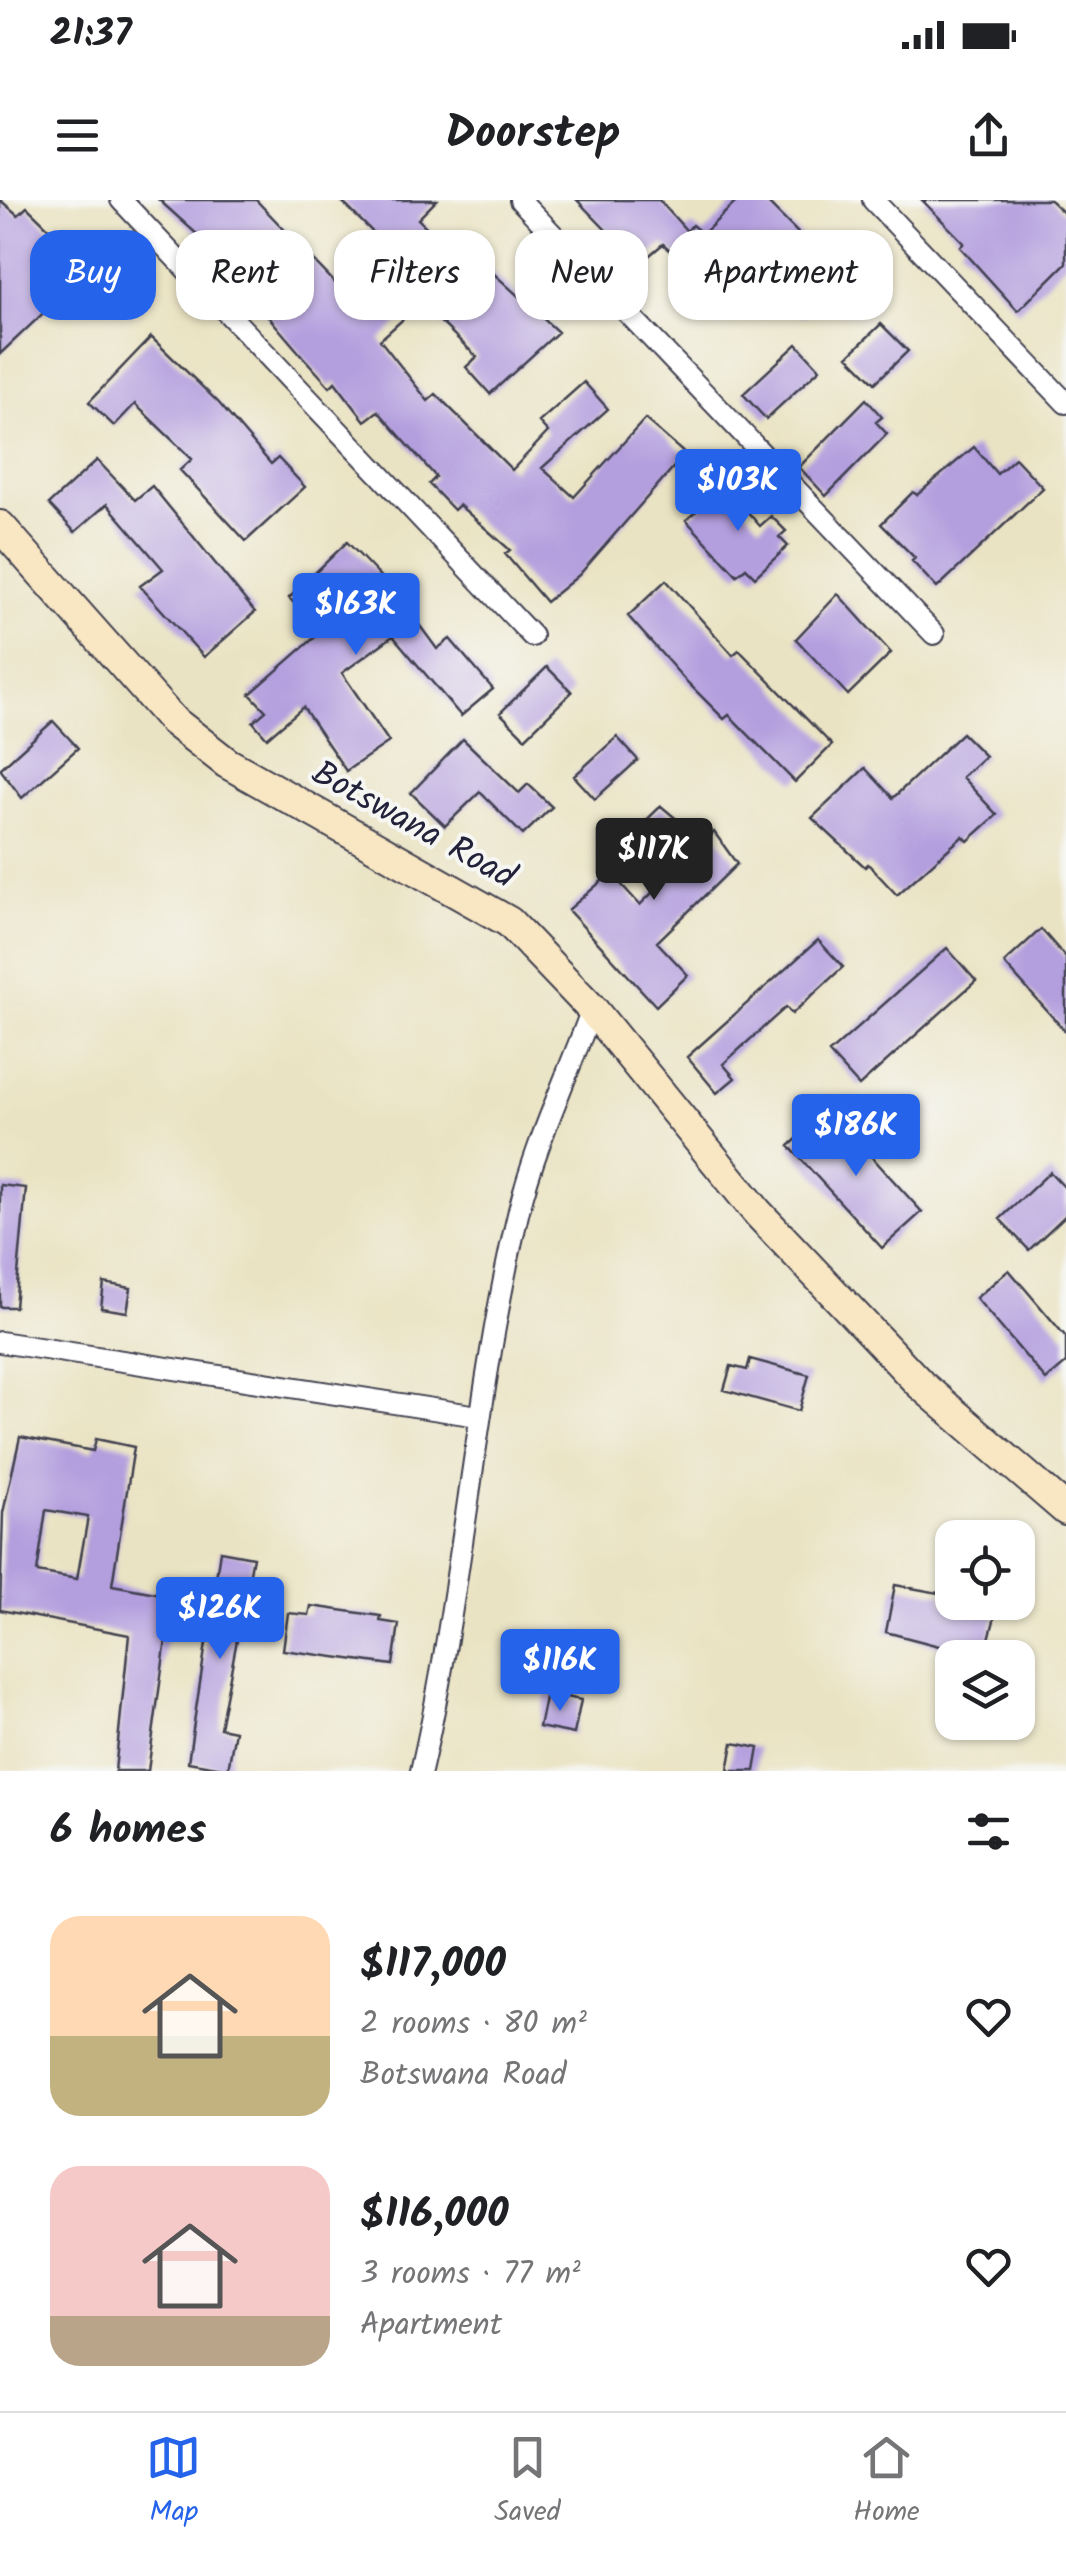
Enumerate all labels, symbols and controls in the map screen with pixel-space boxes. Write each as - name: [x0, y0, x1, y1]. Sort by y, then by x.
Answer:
- text: 21:37: [50, 5, 132, 65]
- text: Doorstep: [446, 99, 620, 171]
- icon: menu: [50, 108, 105, 163]
- icon: share: [961, 108, 1016, 163]
- chip: Buy: [30, 230, 156, 320]
- chip: Rent: [176, 230, 314, 320]
- chip: Filters: [334, 230, 495, 320]
- chip: New: [515, 230, 648, 320]
- chip: Apartment: [668, 230, 893, 320]
- pin: $103K: [668, 449, 808, 534]
- text: $103K: [697, 456, 779, 507]
- pin: $163K: [286, 573, 426, 658]
- text: $163K: [315, 580, 397, 631]
- street label: Botswana Road: [301, 747, 527, 906]
- pin: $117K: [584, 818, 724, 903]
- text: $117K: [618, 825, 690, 876]
- pin: $186K: [786, 1094, 926, 1179]
- text: $186K: [814, 1101, 898, 1152]
- map controls: [935, 1520, 1035, 1740]
- button: locate: [935, 1520, 1035, 1620]
- pin: $126K: [150, 1577, 290, 1662]
- text: $126K: [178, 1584, 262, 1635]
- pin: $116K: [490, 1629, 630, 1714]
- text: $116K: [523, 1636, 597, 1687]
- button: layers: [935, 1640, 1035, 1740]
- text: 6 homes: [50, 1798, 206, 1865]
- icon: filters: [961, 1804, 1016, 1859]
- text: $117,000: [360, 1932, 506, 1999]
- icon: home: [130, 1956, 250, 2076]
- icon: heart: [961, 1989, 1016, 2044]
- text: 2 rooms · 80 m²: [360, 1999, 587, 2050]
- text: Botswana Road: [360, 2050, 567, 2101]
- text: $116,000: [360, 2182, 509, 2249]
- icon: home: [130, 2206, 250, 2326]
- icon: heart: [961, 2239, 1016, 2294]
- text: 3 rooms · 77 m²: [360, 2249, 581, 2300]
- text: Apartment: [360, 2300, 502, 2351]
- tab: Map: [146, 2430, 201, 2535]
- tab: Saved: [494, 2430, 561, 2535]
- tab: Home: [853, 2430, 920, 2535]

